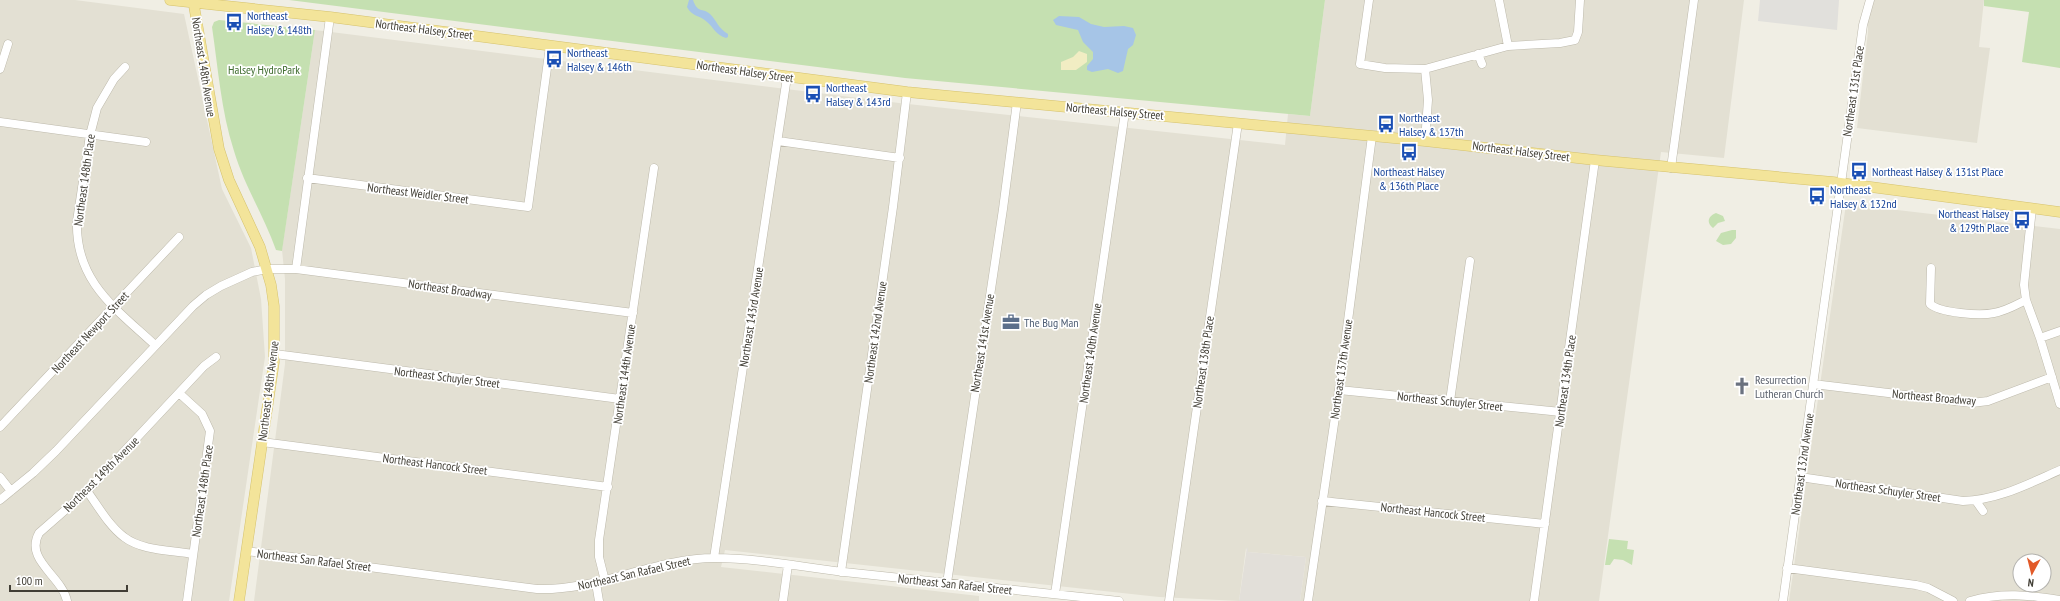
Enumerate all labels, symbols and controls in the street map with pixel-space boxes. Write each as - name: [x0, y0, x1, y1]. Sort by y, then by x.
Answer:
- place label: Northeast Halsey & 148th: [247, 8, 312, 37]
- bus stop icon: Northeast Halsey & 148th: [224, 12, 244, 32]
- street label: Northeast 148th Avenue: [189, 16, 219, 118]
- street label: Northeast Halsey Street: [375, 16, 474, 42]
- place label: Northeast Halsey & 146th: [567, 45, 632, 74]
- street label: Northeast 131st Place: [1839, 45, 1867, 137]
- bus stop icon: Northeast Halsey & 146th: [544, 49, 564, 69]
- street label: Northeast Halsey Street: [696, 57, 795, 85]
- park label: Halsey HydroPark: [228, 62, 300, 77]
- place label: Northeast Halsey & 143rd: [826, 80, 891, 109]
- bus stop icon: Northeast Halsey & 143rd: [803, 84, 823, 104]
- street label: Northeast Halsey Street: [1066, 99, 1165, 123]
- place label: Northeast Halsey & 137th: [1399, 110, 1464, 139]
- bus stop icon: Northeast Halsey & 137th: [1376, 114, 1396, 134]
- street label: Northeast 148th Place: [70, 133, 98, 227]
- street label: Northeast Halsey Street: [1472, 138, 1571, 164]
- bus stop icon: Northeast Halsey & 136th Place: [1399, 142, 1419, 162]
- bus stop icon: Northeast Halsey & 131st Place: [1849, 161, 1869, 181]
- place label: Northeast Halsey & 136th Place: [1374, 164, 1445, 193]
- place label: Northeast Halsey & 131st Place: [1872, 164, 2004, 179]
- street label: Northeast Weidler Street: [366, 179, 470, 207]
- place label: Northeast Halsey & 132nd: [1830, 182, 1897, 211]
- bus stop icon: Northeast Halsey & 132nd: [1807, 186, 1827, 206]
- place label: Northeast Halsey & 129th Place: [1938, 206, 2009, 235]
- bus stop icon: Northeast Halsey & 129th Place: [2012, 210, 2032, 230]
- street label: Northeast 143rd Avenue: [736, 266, 766, 368]
- street label: Northeast Broadway: [407, 276, 493, 302]
- street label: Northeast 142nd Avenue: [860, 280, 890, 384]
- street label: Northeast Newport Street: [48, 287, 132, 376]
- street label: Northeast 141st Avenue: [967, 293, 997, 393]
- street label: Northeast 140th Avenue: [1076, 302, 1104, 404]
- office icon: The Bug Man: [1001, 312, 1021, 332]
- place label: The Bug Man: [1024, 315, 1078, 330]
- street label: Northeast 138th Place: [1189, 315, 1217, 409]
- street label: Northeast 137th Avenue: [1327, 318, 1355, 420]
- street label: Northeast 144th Avenue: [610, 323, 638, 425]
- street label: Northeast 134th Place: [1551, 334, 1579, 428]
- street label: Northeast 148th Avenue: [254, 340, 282, 442]
- street label: Northeast Schuyler Street: [393, 363, 501, 391]
- place label: Resurrection Lutheran Church: [1755, 372, 1823, 401]
- church icon: Resurrection Lutheran Church: [1732, 376, 1752, 396]
- street label: Northeast Broadway: [1892, 386, 1977, 408]
- street label: Northeast Schuyler Street: [1396, 388, 1504, 414]
- street label: Northeast 132nd Avenue: [1787, 412, 1817, 516]
- street label: Northeast 149th Avenue: [60, 433, 142, 515]
- street label: Northeast 148th Place: [188, 444, 216, 538]
- street label: Northeast Hancock Street: [382, 450, 489, 478]
- street label: Northeast Schuyler Street: [1834, 475, 1942, 505]
- street label: Northeast Hancock Street: [1380, 499, 1487, 525]
- street label: Northeast San Rafael Street: [256, 546, 373, 575]
- street label: Northeast San Rafael Street: [576, 553, 692, 593]
- north arrow: [2012, 553, 2052, 593]
- scale bar: [10, 567, 127, 593]
- street label: Northeast San Rafael Street: [897, 571, 1014, 598]
- text: 100 m: [16, 573, 43, 588]
- text: N: [2027, 576, 2035, 590]

